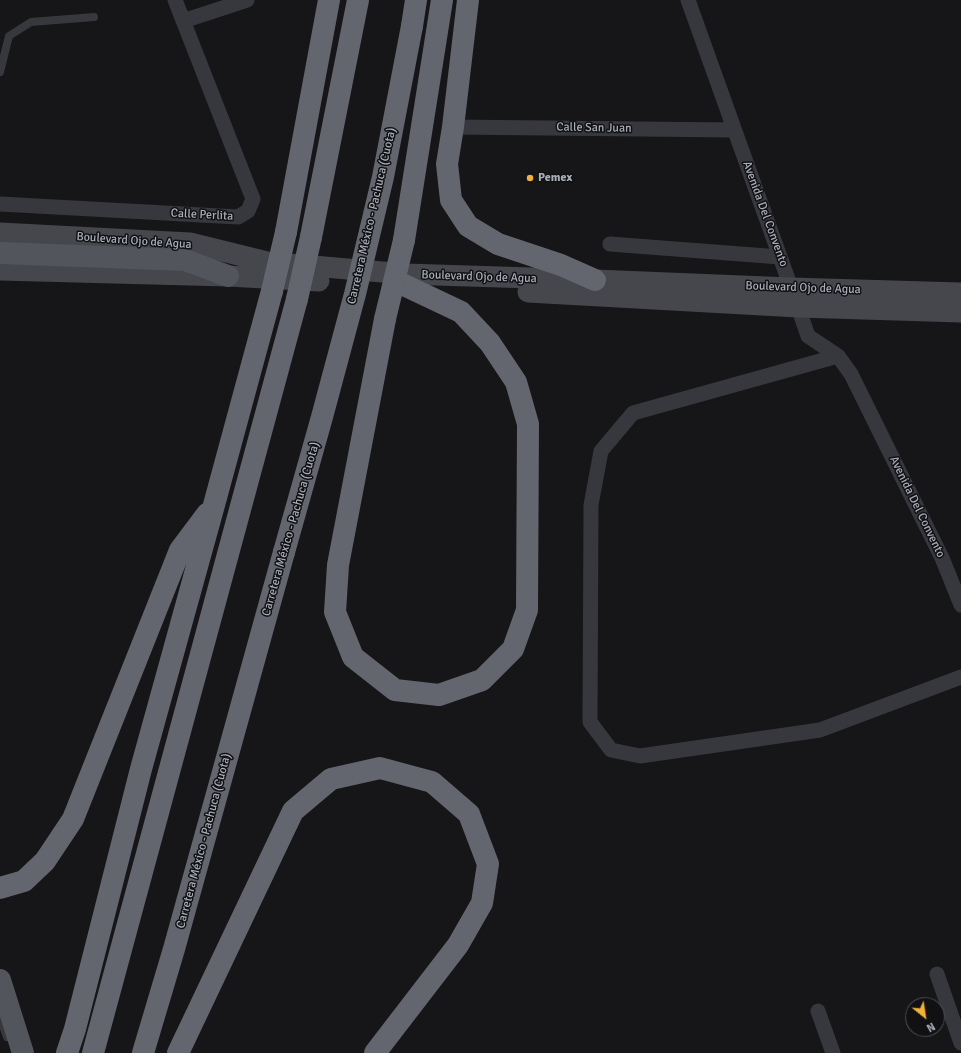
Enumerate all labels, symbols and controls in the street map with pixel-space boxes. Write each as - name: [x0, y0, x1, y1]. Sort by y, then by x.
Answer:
- street label: Calle San Juan: [556, 120, 632, 136]
- street label: Carretera México - Pachuca (Cuota): [345, 126, 399, 306]
- street label: Avenida Del Convento: [739, 159, 791, 269]
- place label: Pemex: [538, 171, 572, 185]
- marker: Pemex: [525, 173, 535, 183]
- street label: Calle Perlita: [170, 206, 234, 224]
- street label: Boulevard Ojo de Agua: [76, 230, 192, 252]
- street label: Boulevard Ojo de Agua: [421, 268, 537, 286]
- street label: Boulevard Ojo de Agua: [745, 279, 861, 297]
- street label: Carretera México - Pachuca (Cuota): [259, 440, 323, 618]
- street label: Avenida Del Convento: [886, 454, 948, 560]
- street label: Carretera México - Pachuca (Cuota): [174, 752, 234, 930]
- north arrow: [905, 997, 945, 1037]
- text: N: [924, 1019, 937, 1035]

